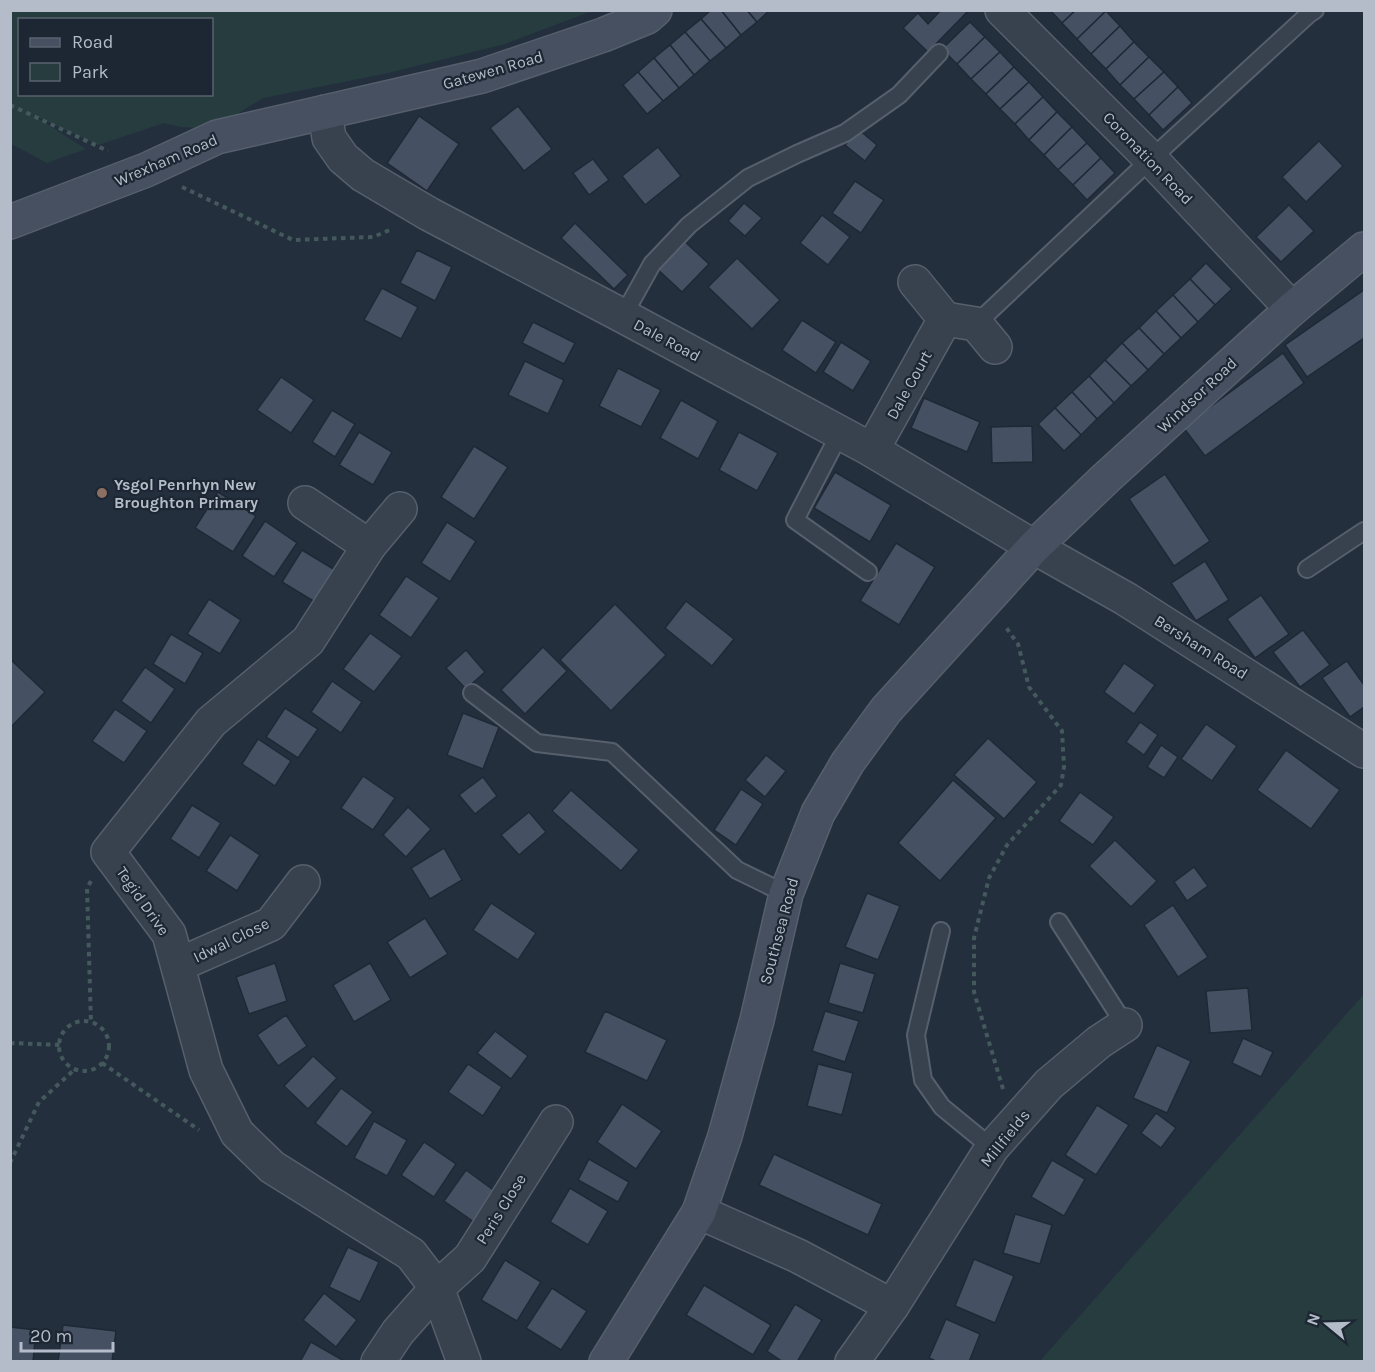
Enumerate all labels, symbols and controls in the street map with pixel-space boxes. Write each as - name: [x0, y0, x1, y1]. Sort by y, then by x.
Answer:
- legend: [18, 18, 213, 96]
- text: Road: [72, 31, 113, 53]
- street label: Gatewen Road: [441, 47, 545, 93]
- text: Park: [72, 61, 109, 83]
- street label: Coronation Road: [1099, 108, 1197, 208]
- street label: Wrexham Road: [112, 130, 220, 190]
- street label: Dale Road: [630, 315, 704, 365]
- street label: Dale Court: [882, 347, 936, 423]
- street label: Windsor Road: [1153, 353, 1241, 437]
- place label: Ysgol Penrhyn New Broughton Primary: [114, 475, 258, 512]
- marker: Ysgol Penrhyn New Broughton Primary: [95, 486, 109, 500]
- street label: Bersham Road: [1151, 611, 1251, 683]
- street label: Tegid Drive: [112, 863, 174, 939]
- street label: Southsea Road: [756, 875, 802, 987]
- street label: Idwal Close: [190, 913, 272, 967]
- street label: Millfields: [976, 1106, 1034, 1170]
- street label: Peris Close: [472, 1170, 530, 1248]
- north arrow: [1297, 1294, 1357, 1354]
- text: N: [1302, 1311, 1324, 1328]
- scale bar: [21, 1315, 112, 1353]
- text: 20 m: [30, 1325, 72, 1347]

